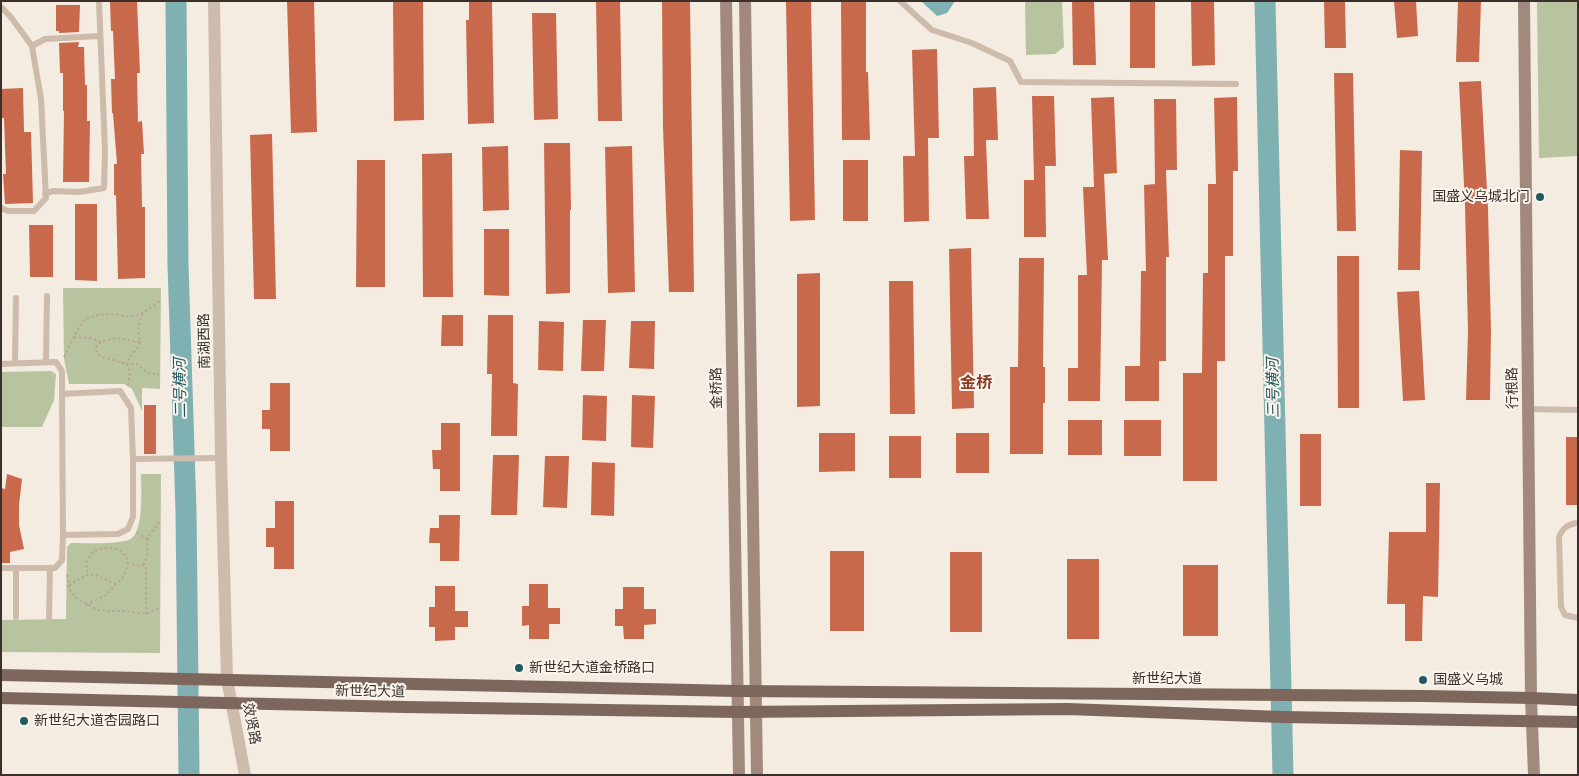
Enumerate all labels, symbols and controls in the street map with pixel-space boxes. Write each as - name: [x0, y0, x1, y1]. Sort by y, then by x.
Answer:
- place label: 国盛义乌城北门: [1432, 189, 1530, 205]
- marker: 国盛义乌城北门: [1534, 191, 1546, 203]
- street label: 南湖西路: [196, 313, 214, 369]
- water label: 二号横河: [171, 358, 191, 418]
- water label: 三号横河: [1264, 358, 1284, 418]
- street label: 金桥路: [708, 367, 726, 409]
- street label: 行根路: [1504, 367, 1522, 409]
- district label: 金桥: [960, 374, 992, 394]
- place label: 新世纪大道金桥路口: [529, 660, 655, 676]
- marker: 新世纪大道金桥路口: [513, 662, 525, 674]
- street label: 新世纪大道: [1132, 671, 1202, 687]
- place label: 国盛义乌城: [1433, 672, 1503, 688]
- marker: 国盛义乌城: [1417, 674, 1429, 686]
- street label: 新世纪大道: [335, 683, 405, 701]
- street label: 效贤路: [239, 702, 263, 746]
- place label: 新世纪大道杏园路口: [34, 713, 160, 729]
- marker: 新世纪大道杏园路口: [18, 715, 30, 727]

